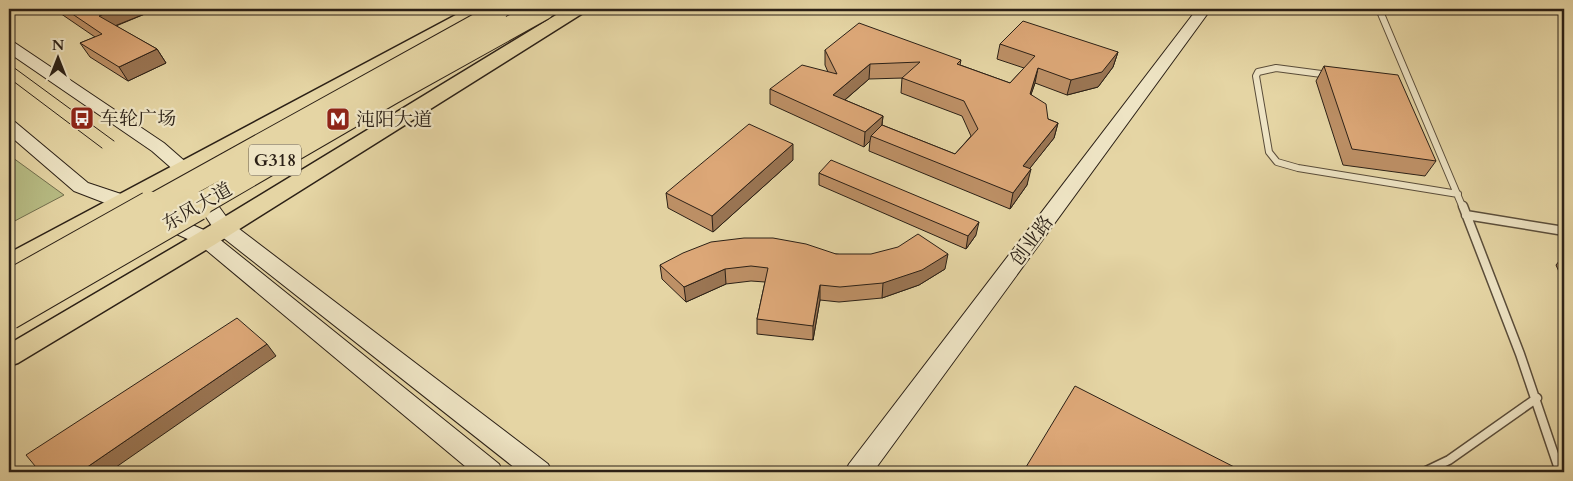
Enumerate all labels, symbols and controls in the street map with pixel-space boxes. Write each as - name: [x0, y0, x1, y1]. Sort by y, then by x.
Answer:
- north arrow: [32, 32, 82, 82]
- text: N: [52, 36, 64, 55]
- bus stop icon: 车轮广场: [69, 105, 95, 131]
- place label: 车轮广场: [100, 106, 176, 132]
- metro station icon: 沌阳大道: [325, 106, 351, 132]
- place label: 沌阳大道: [356, 107, 432, 133]
- road number: G318: [249, 144, 301, 176]
- street label: 东风大道: [158, 177, 237, 237]
- street label: 创业路: [1004, 210, 1059, 271]

